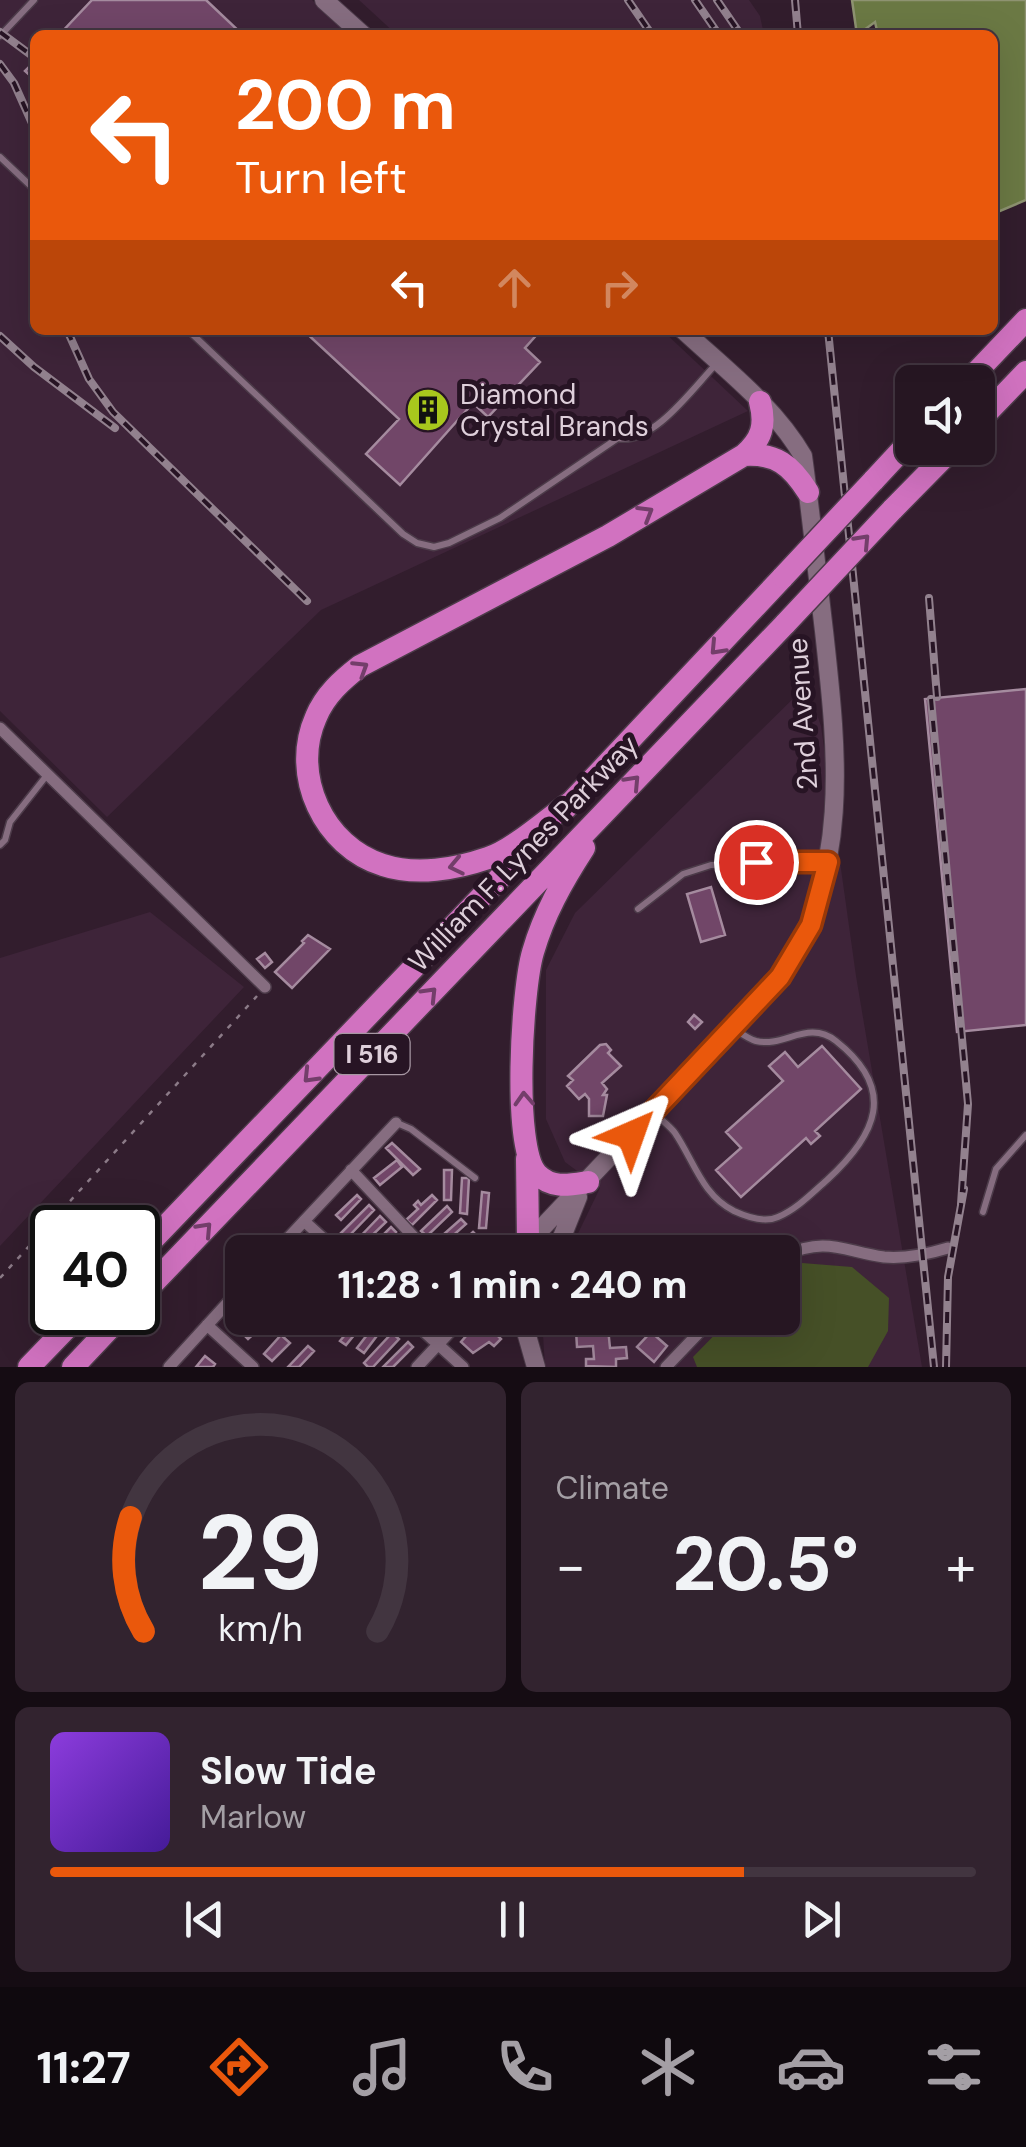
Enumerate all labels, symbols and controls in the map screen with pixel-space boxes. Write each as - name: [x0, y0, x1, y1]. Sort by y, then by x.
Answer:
- text: 200 m: [235, 60, 456, 151]
- icon: left: [70, 70, 200, 200]
- text: Turn left: [235, 148, 407, 207]
- icon: left: [382, 260, 437, 315]
- icon: ahead: [487, 260, 542, 315]
- icon: right: [592, 260, 647, 315]
- map controls: [895, 365, 995, 465]
- button: sound: [895, 365, 995, 465]
- place label: Diamond Crystal Brands: [460, 376, 649, 445]
- building icon: Diamond Crystal Brands: [405, 387, 451, 433]
- one-way arrow: [635, 506, 653, 525]
- one-way arrow: [851, 534, 869, 553]
- one-way arrow: [711, 636, 729, 655]
- street label: 2nd Avenue: [779, 637, 826, 791]
- one-way arrow: [350, 661, 368, 680]
- street label: William F. Lynes Parkway: [400, 727, 646, 980]
- one-way arrow: [621, 775, 639, 793]
- pin: [714, 820, 799, 905]
- icon: arrive: [729, 835, 784, 890]
- one-way arrow: [448, 854, 465, 875]
- one-way arrow: [418, 987, 436, 1006]
- road number: I 516: [334, 1034, 410, 1074]
- one-way arrow: [304, 1065, 322, 1083]
- position arrow: [579, 1083, 683, 1187]
- one-way arrow: [514, 1090, 535, 1106]
- speed limit sign: 40: [30, 1205, 160, 1335]
- one-way arrow: [193, 1222, 211, 1240]
- text: 11:28 · 1 min · 240 m: [338, 1260, 687, 1310]
- text: Climate: [556, 1467, 669, 1509]
- text: 29: [197, 1486, 323, 1621]
- text: 20.5°: [673, 1516, 859, 1613]
- text: −: [556, 1530, 586, 1602]
- text: +: [946, 1530, 976, 1602]
- text: km/h: [218, 1606, 302, 1652]
- text: Slow Tide: [200, 1746, 377, 1796]
- text: Marlow: [200, 1796, 306, 1838]
- icon: previous: [177, 1892, 232, 1947]
- icon: pause: [485, 1892, 540, 1947]
- icon: next: [794, 1892, 849, 1947]
- icon: directions: [204, 2032, 274, 2102]
- icon: music: [347, 2032, 417, 2102]
- icon: phone: [490, 2032, 560, 2102]
- icon: climate: [633, 2032, 703, 2102]
- icon: car: [776, 2032, 846, 2102]
- icon: filters: [919, 2032, 989, 2102]
- text: 11:27: [37, 2038, 131, 2097]

